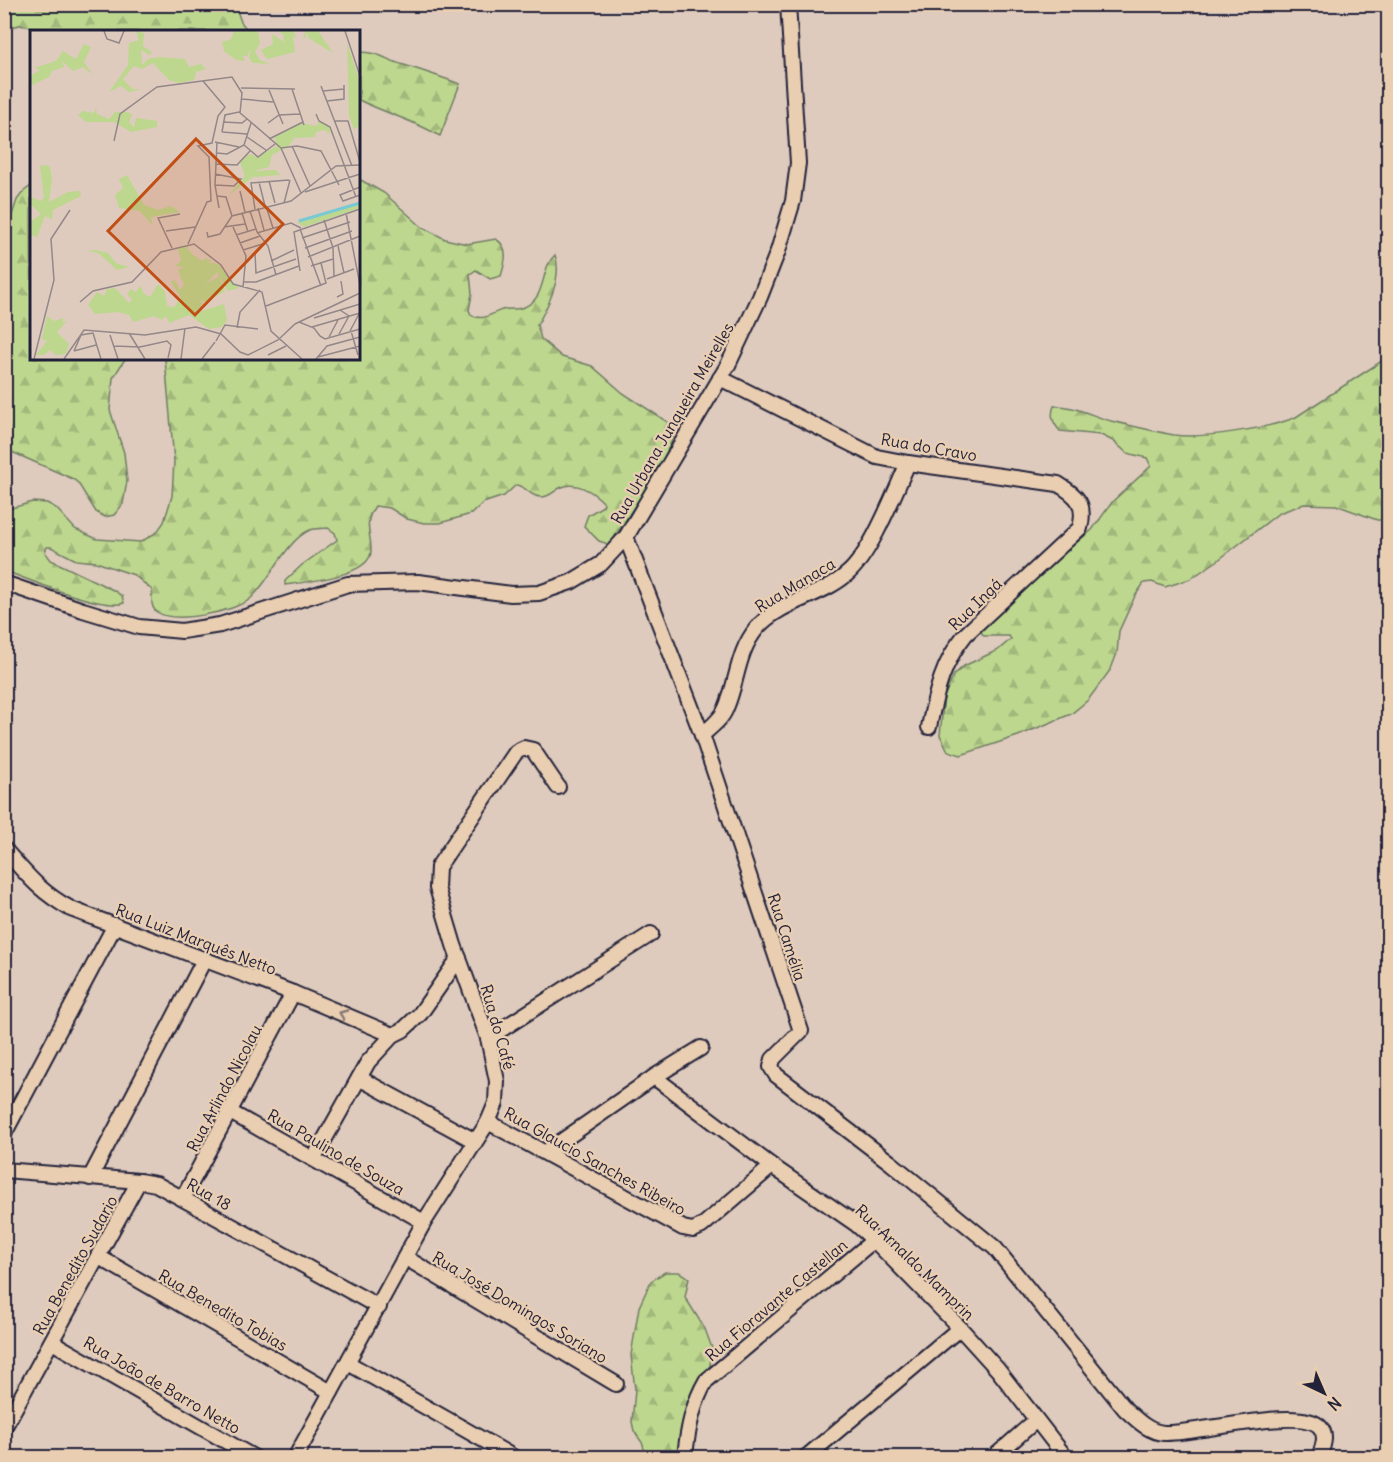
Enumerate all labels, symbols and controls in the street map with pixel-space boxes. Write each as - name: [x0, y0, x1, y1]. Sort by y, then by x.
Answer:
- inset map: [30, 30, 360, 360]
- street label: Rua Urbana Junqueira Meirelles: [606, 319, 738, 527]
- street label: Rua do Cravo: [879, 429, 979, 465]
- street label: Rua Manaca: [751, 553, 839, 617]
- street label: Rua Ingá: [944, 574, 1006, 634]
- street label: Rua Camélia: [763, 891, 811, 983]
- street label: Rua Luiz Marquês Netto: [113, 899, 279, 979]
- street label: Rua do Café: [476, 982, 520, 1072]
- one-way arrow: [338, 1009, 349, 1021]
- street label: Rua Arlindo Nicolau: [182, 1021, 266, 1155]
- street label: Rua Glaucio Sanches Ribeiro: [501, 1103, 689, 1219]
- street label: Rua Paulino de Souza: [264, 1105, 408, 1199]
- street label: Rua 18: [183, 1174, 235, 1214]
- street label: Rua Benedito Sudario: [28, 1192, 122, 1338]
- street label: Rua Arnaldo Mamprin: [851, 1200, 979, 1324]
- street label: Rua Fioravante Castellan: [701, 1235, 851, 1365]
- street label: Rua José Domingos Soriano: [429, 1247, 611, 1367]
- street label: Rua Benedito Tobias: [155, 1265, 291, 1355]
- street label: Rua João de Barro Netto: [80, 1332, 244, 1438]
- north arrow: [1294, 1363, 1354, 1423]
- text: N: [1323, 1393, 1345, 1415]

